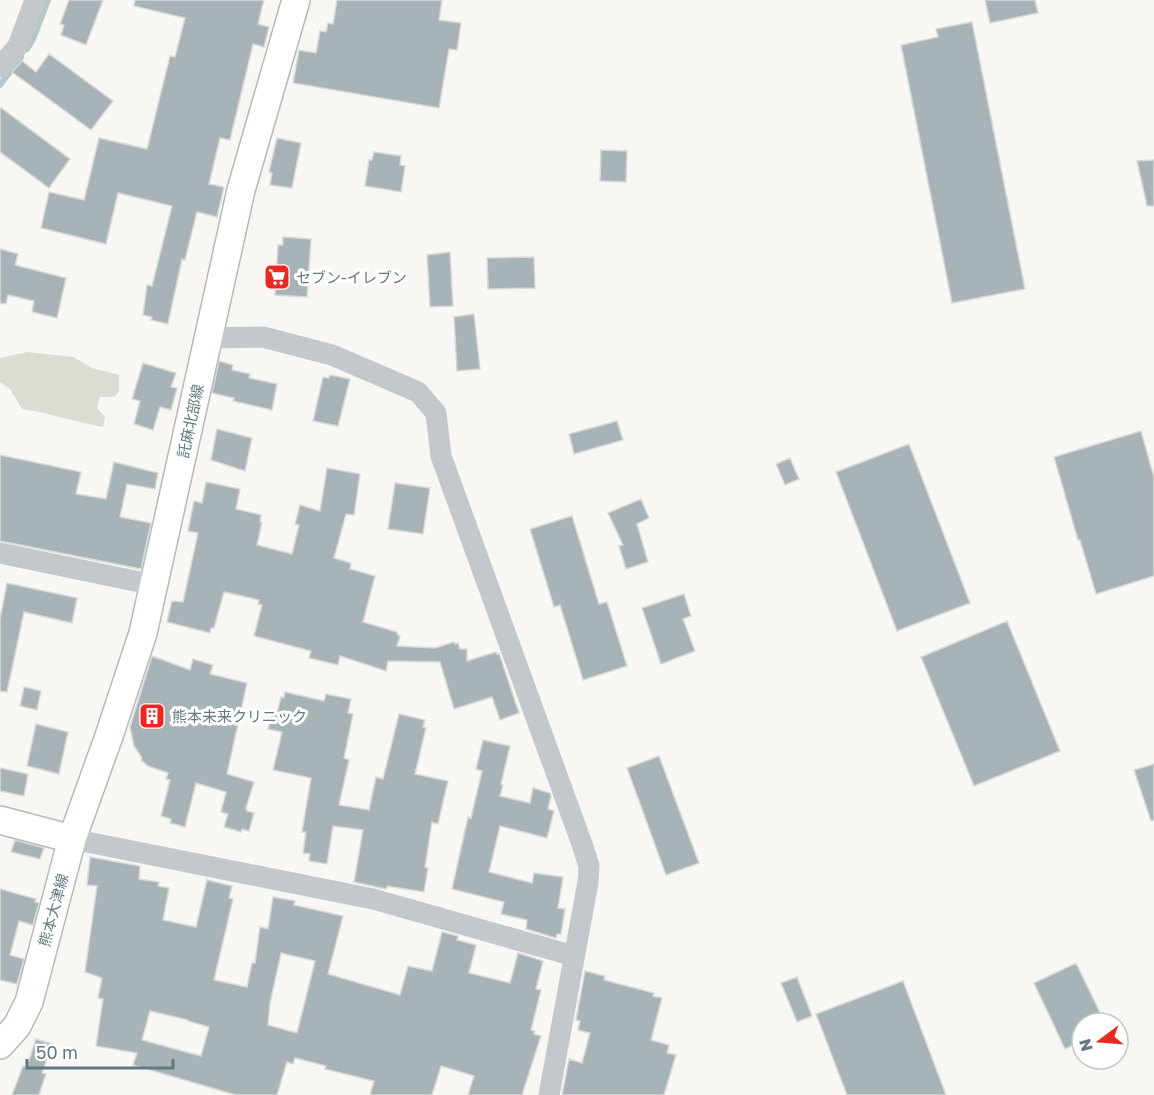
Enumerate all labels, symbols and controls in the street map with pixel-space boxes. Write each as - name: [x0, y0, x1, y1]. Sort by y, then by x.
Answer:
- supermarket icon: セブン-イレブン: [262, 262, 292, 292]
- place label: セブン-イレブン: [296, 268, 407, 286]
- street label: 託麻北部線: [173, 382, 207, 460]
- building icon: 熊本未来クリニック: [137, 701, 167, 731]
- place label: 熊本未来クリニック: [172, 707, 307, 725]
- street label: 熊本大津線: [35, 871, 71, 949]
- north arrow: [1070, 1011, 1130, 1071]
- scale bar: [27, 1032, 172, 1070]
- text: N: [1074, 1037, 1097, 1054]
- text: 50 m: [36, 1041, 78, 1063]

